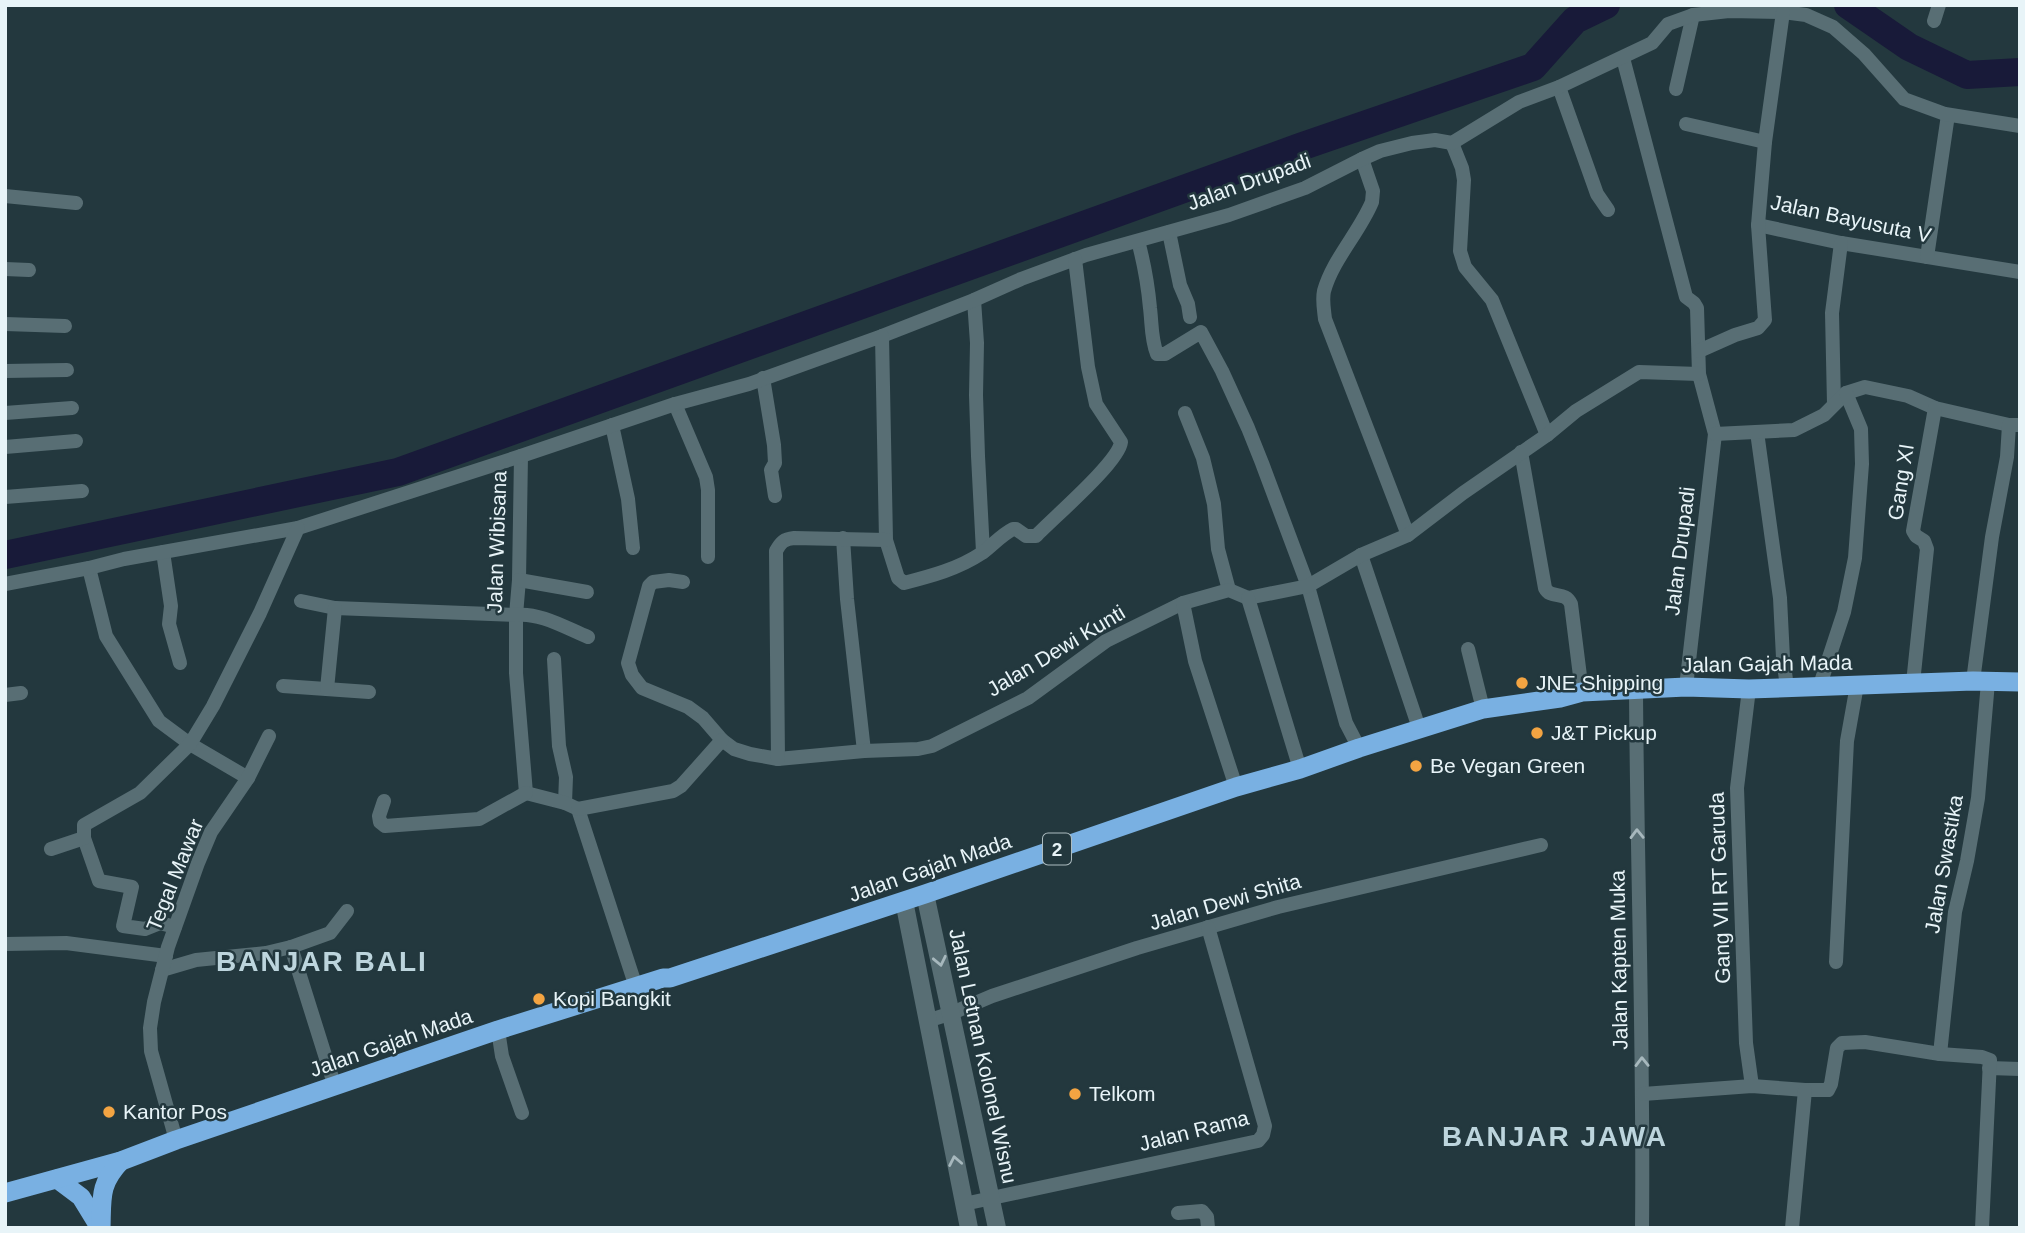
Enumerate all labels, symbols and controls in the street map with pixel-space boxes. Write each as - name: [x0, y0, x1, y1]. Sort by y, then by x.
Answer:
- street label: Jalan Drupadi: [1184, 149, 1314, 214]
- street label: Jalan Bayusuta V: [1769, 190, 1933, 247]
- street label: Gang XI: [1883, 442, 1918, 522]
- street label: Jalan Wibisana: [483, 470, 510, 614]
- street label: Jalan Drupadi: [1660, 485, 1699, 617]
- street label: Jalan Dewi Kunti: [983, 600, 1129, 701]
- street label: Jalan Gajah Mada: [1682, 651, 1853, 676]
- place label: JNE Shipping: [1536, 671, 1663, 694]
- marker: JNE Shipping: [1514, 675, 1530, 691]
- place label: J&T Pickup: [1551, 721, 1657, 744]
- marker: J&T Pickup: [1529, 725, 1545, 741]
- place label: Be Vegan Green: [1430, 754, 1585, 777]
- marker: Be Vegan Green: [1408, 758, 1424, 774]
- street label: Gang VII RT Garuda: [1705, 791, 1734, 984]
- street label: Jalan Swastika: [1920, 793, 1967, 935]
- street label: Tegal Mawar: [142, 815, 207, 934]
- one-way arrow: [1629, 828, 1645, 839]
- street label: Jalan Gajah Mada: [846, 829, 1014, 906]
- road number: 2: [1043, 834, 1071, 864]
- street label: Jalan Dewi Shita: [1147, 869, 1304, 934]
- street label: Jalan Kapten Muka: [1605, 870, 1632, 1050]
- street label: Jalan Letnan Kolonel Wisnu: [945, 926, 1022, 1186]
- district label: BANJAR BALI: [216, 946, 428, 977]
- one-way arrow: [932, 955, 946, 967]
- place label: Kopi Bangkit: [553, 987, 671, 1010]
- marker: Kopi Bangkit: [531, 991, 547, 1007]
- street label: Jalan Gajah Mada: [307, 1004, 475, 1081]
- one-way arrow: [1635, 1056, 1650, 1067]
- place label: Telkom: [1089, 1082, 1156, 1105]
- marker: Telkom: [1067, 1086, 1083, 1102]
- place label: Kantor Pos: [123, 1100, 227, 1123]
- marker: Kantor Pos: [101, 1104, 117, 1120]
- street label: Jalan Rama: [1137, 1106, 1251, 1155]
- district label: BANJAR JAWA: [1442, 1121, 1668, 1152]
- one-way arrow: [949, 1155, 964, 1167]

